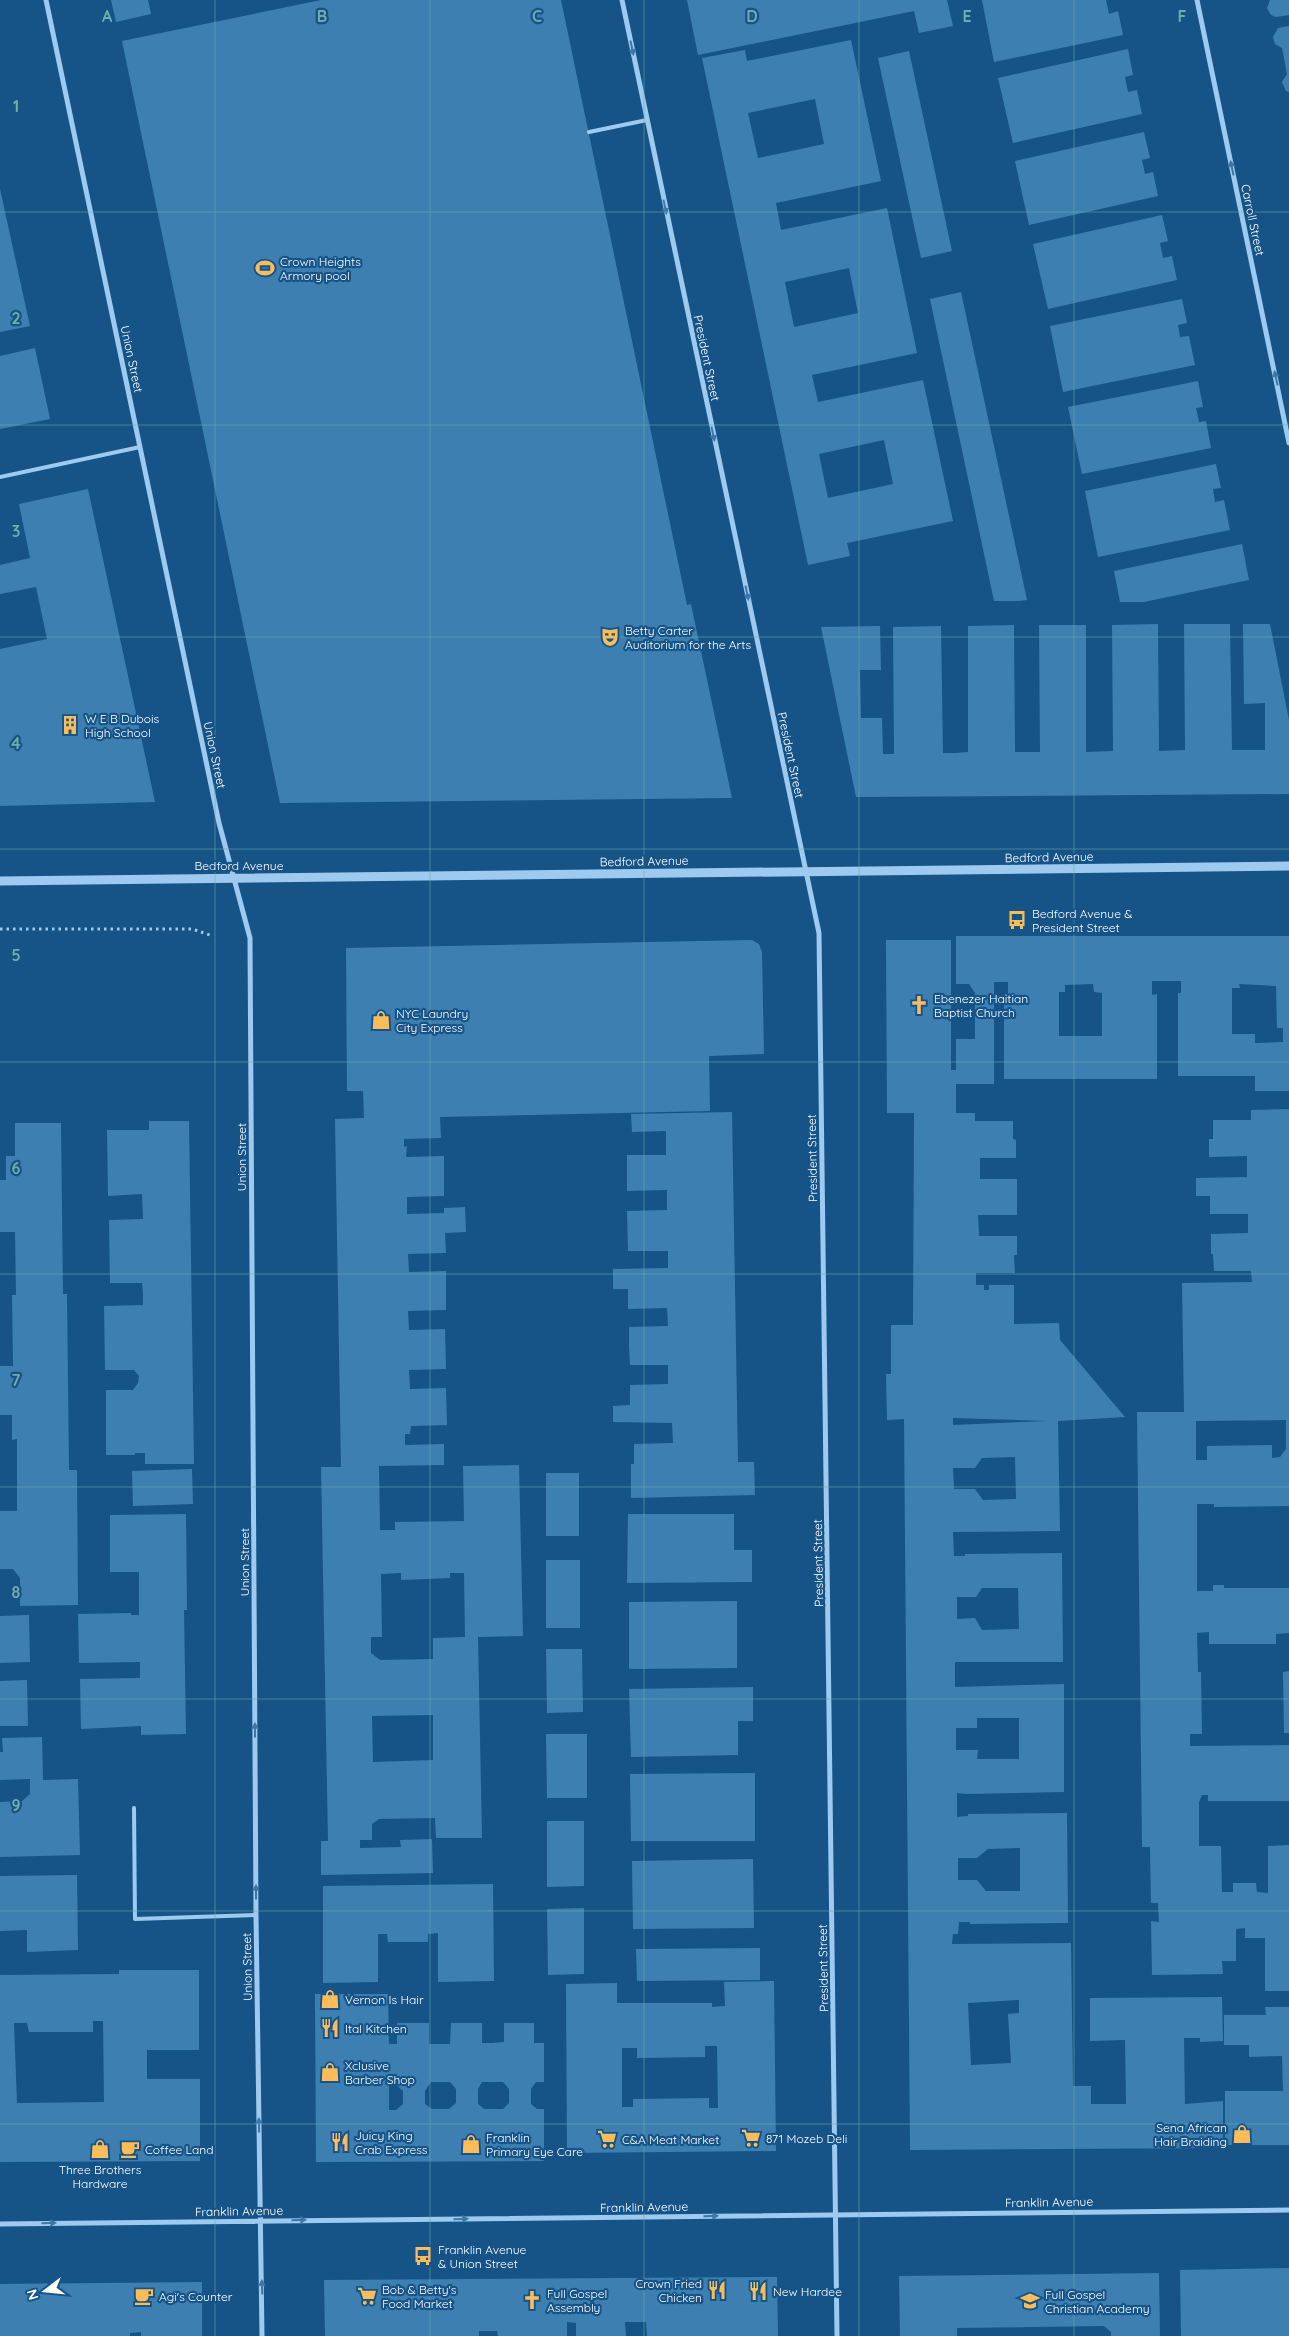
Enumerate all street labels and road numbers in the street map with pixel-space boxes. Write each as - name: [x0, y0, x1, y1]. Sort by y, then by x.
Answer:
- street label: Carroll Street: [1238, 183, 1268, 257]
- street label: President Street: [691, 314, 723, 402]
- street label: Union Street: [118, 324, 146, 394]
- street label: President Street: [775, 711, 807, 799]
- street label: Union Street: [201, 720, 229, 790]
- street label: Bedford Avenue: [1004, 849, 1094, 865]
- street label: Bedford Avenue: [599, 853, 689, 869]
- street label: Bedford Avenue: [195, 858, 284, 873]
- street label: President Street: [804, 1114, 820, 1202]
- street label: Union Street: [234, 1123, 249, 1191]
- street label: President Street: [810, 1519, 826, 1607]
- street label: Union Street: [237, 1528, 252, 1596]
- street label: President Street: [815, 1924, 831, 2012]
- street label: Union Street: [239, 1933, 255, 2001]
- street label: Franklin Avenue: [1005, 2194, 1093, 2210]
- street label: Franklin Avenue: [600, 2199, 688, 2215]
- street label: Franklin Avenue: [195, 2203, 283, 2219]

